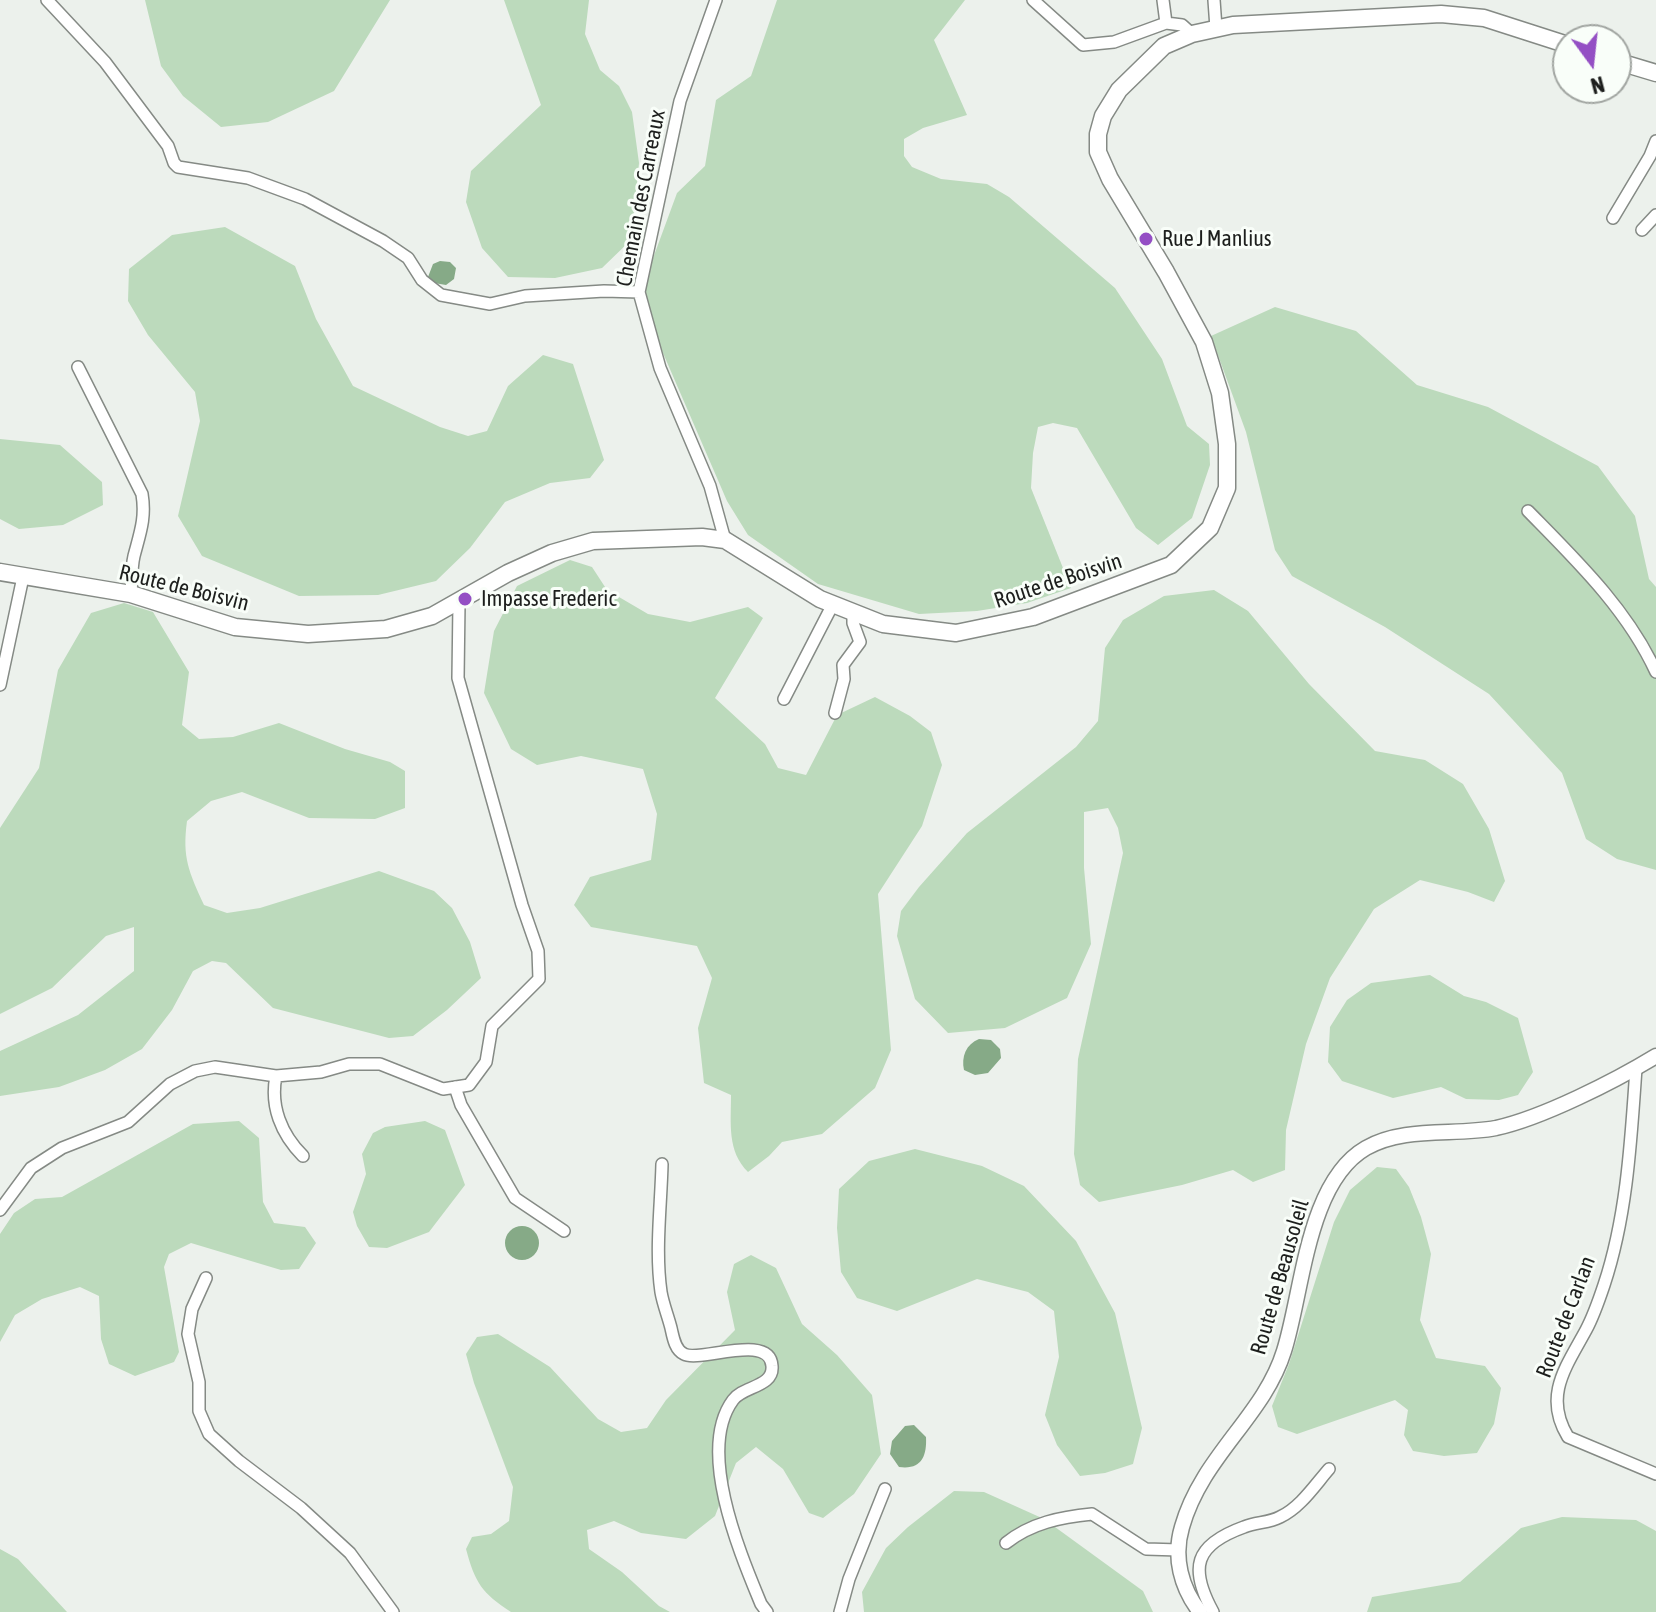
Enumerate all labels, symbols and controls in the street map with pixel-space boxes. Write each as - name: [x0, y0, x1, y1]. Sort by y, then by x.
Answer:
- north arrow: [1552, 24, 1632, 104]
- text: N: [1588, 71, 1607, 99]
- street label: Chemain des Carreaux: [611, 107, 671, 289]
- place label: Rue J Manlius: [1162, 226, 1272, 252]
- marker: Rue J Manlius: [1137, 230, 1155, 248]
- street label: Route de Boisvin: [991, 548, 1125, 614]
- street label: Route de Boisvin: [116, 559, 252, 617]
- place label: Impasse Frederic: [481, 586, 617, 612]
- marker: Impasse Frederic: [456, 590, 474, 608]
- street label: Route de Beausoleil: [1245, 1196, 1315, 1358]
- street label: Route de Carlan: [1531, 1253, 1601, 1381]

